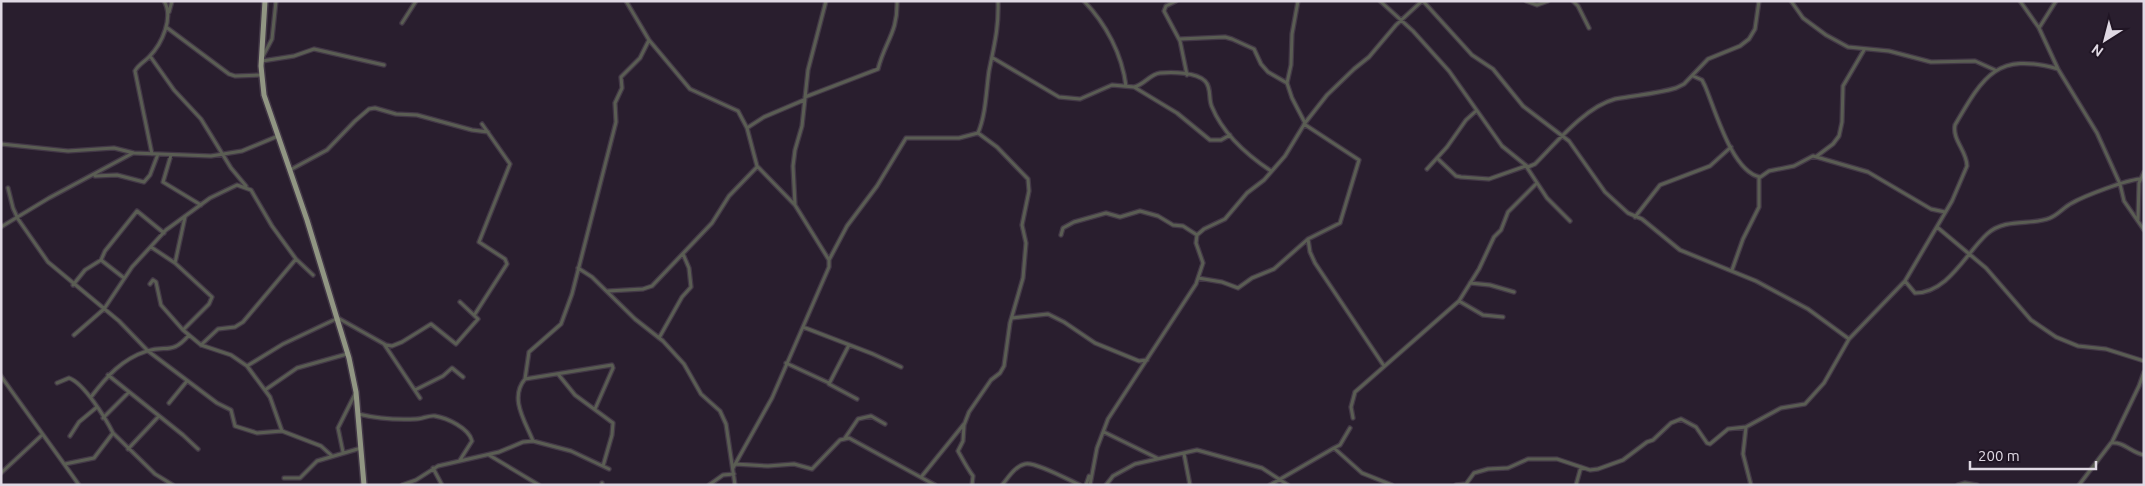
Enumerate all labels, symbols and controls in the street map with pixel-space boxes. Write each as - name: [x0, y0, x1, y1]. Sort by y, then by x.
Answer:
- north arrow: [2080, 15, 2130, 65]
- text: N: [2088, 41, 2106, 60]
- scale bar: [1970, 438, 2096, 470]
- text: 200 m: [1978, 447, 2020, 464]

